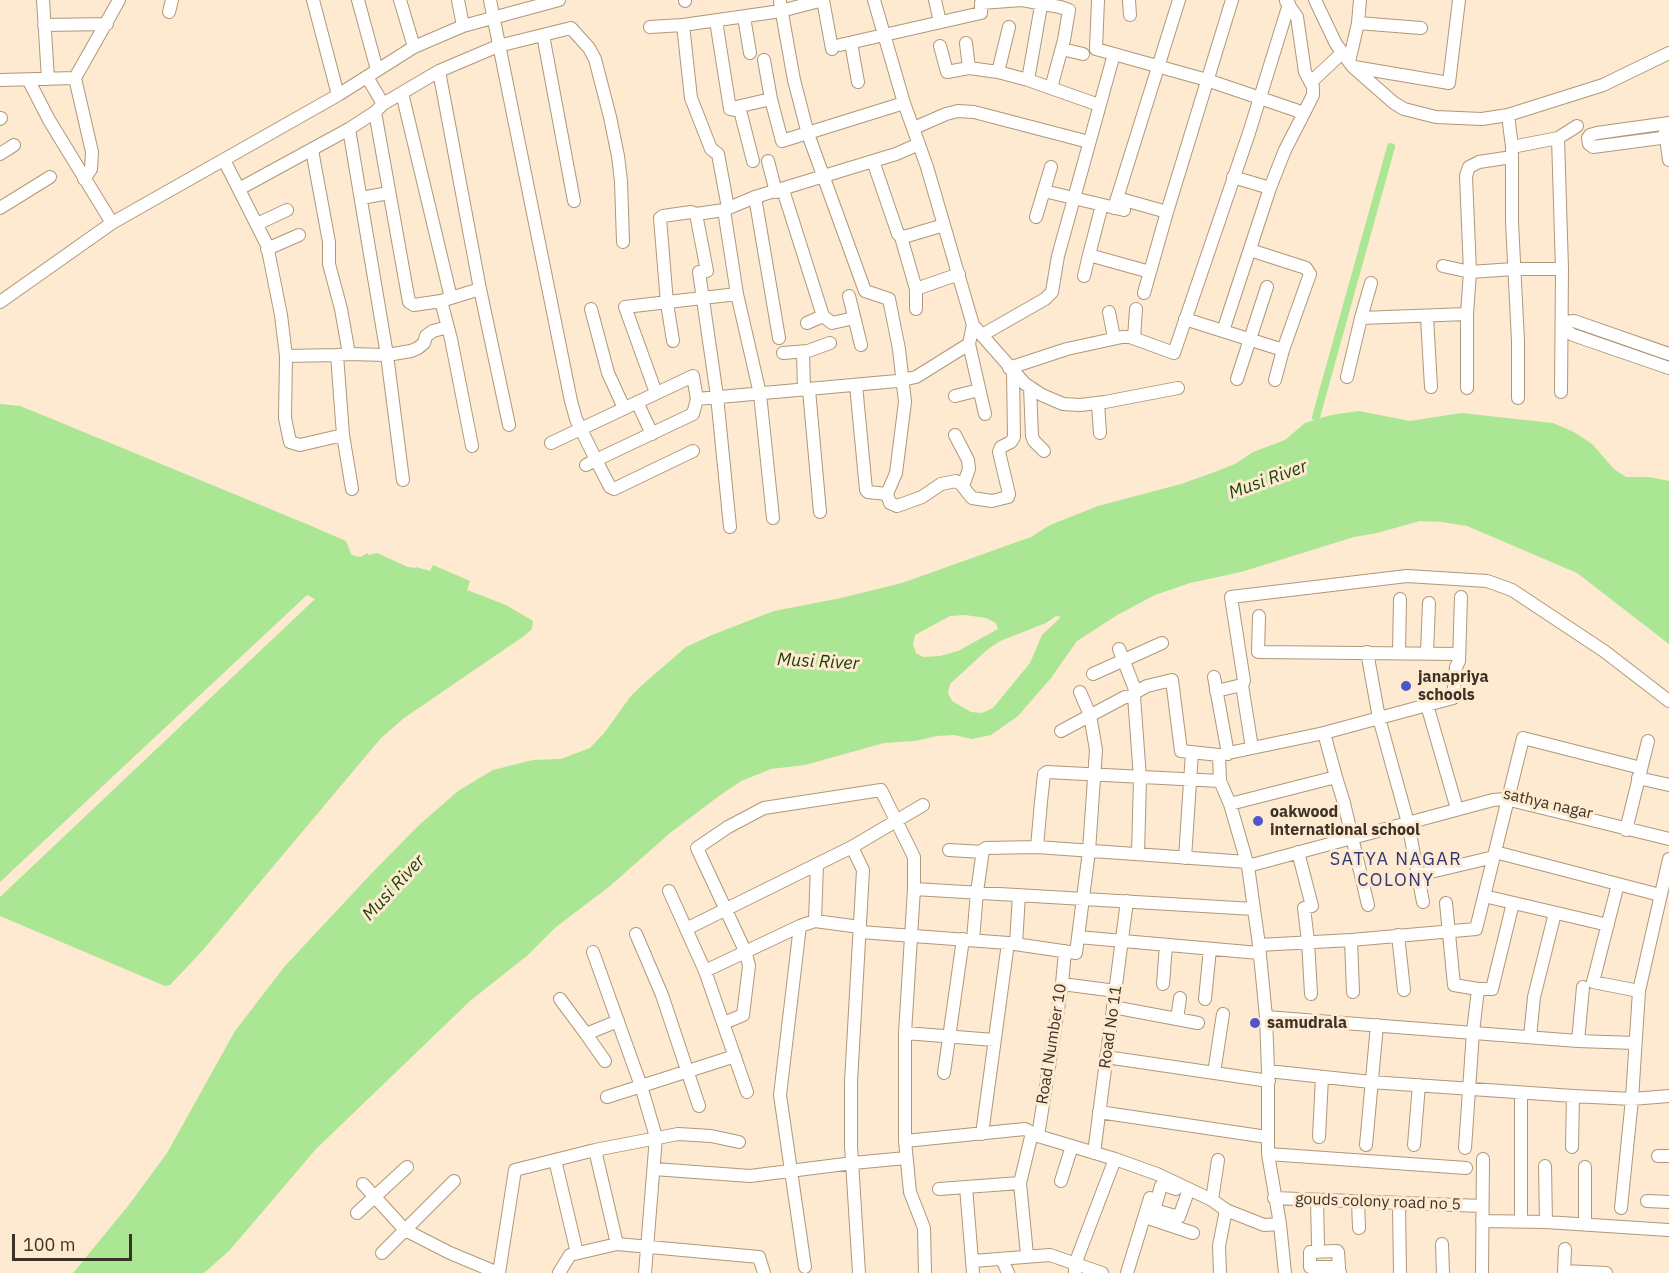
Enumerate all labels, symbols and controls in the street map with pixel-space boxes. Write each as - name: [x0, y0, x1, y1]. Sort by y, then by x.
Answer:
- water label: Musi River: [1226, 456, 1310, 504]
- water label: Musi River: [776, 649, 860, 675]
- place label: janapriya schools: [1418, 667, 1489, 705]
- marker: janapriya schools: [1399, 679, 1413, 693]
- street label: sathya nagar: [1501, 784, 1595, 824]
- place label: oakwood international school: [1270, 802, 1420, 840]
- marker: oakwood international school: [1251, 814, 1265, 828]
- district label: SATYA NAGAR COLONY: [1330, 849, 1462, 892]
- water label: Musi River: [358, 851, 430, 925]
- street label: Road Number 10: [1033, 982, 1071, 1106]
- street label: Road No 11: [1096, 984, 1126, 1070]
- place label: samudrala: [1267, 1013, 1347, 1033]
- marker: samudrala: [1248, 1016, 1262, 1030]
- street label: gouds colony road no 5: [1295, 1190, 1461, 1214]
- scale bar: [15, 1222, 135, 1260]
- text: 100 m: [23, 1233, 75, 1256]

